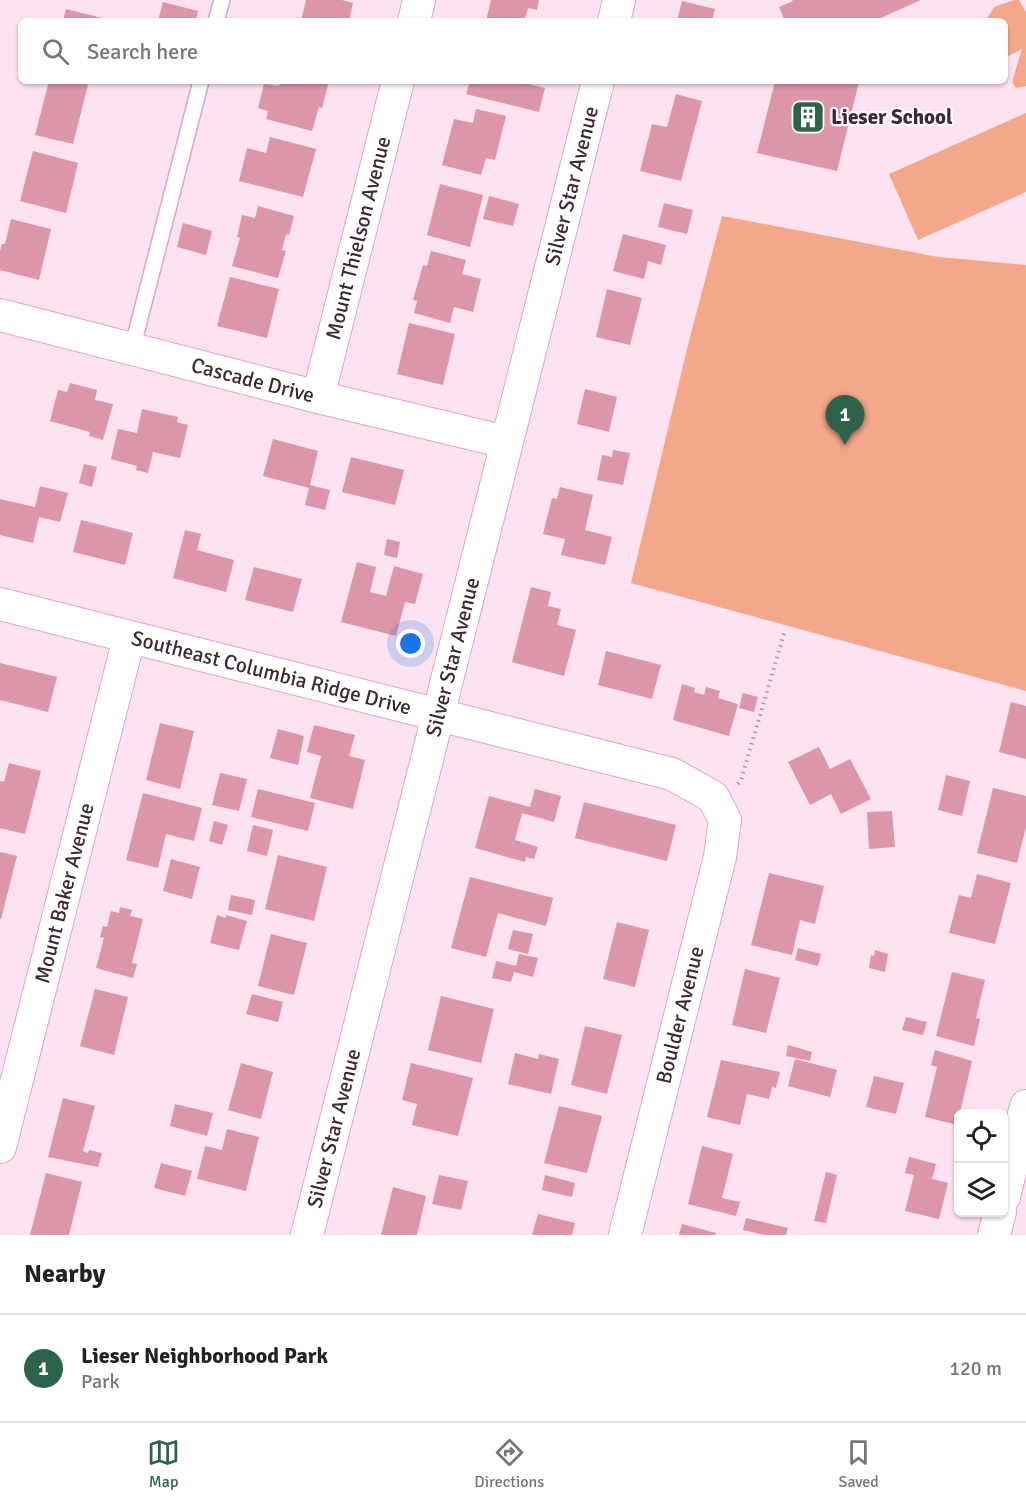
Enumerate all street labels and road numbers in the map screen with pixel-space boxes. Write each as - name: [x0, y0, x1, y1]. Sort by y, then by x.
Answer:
- street label: Silver Star Avenue: [539, 104, 604, 268]
- street label: Mount Thielson Avenue: [320, 134, 396, 342]
- street label: Cascade Drive: [188, 352, 317, 409]
- street label: Silver Star Avenue: [420, 575, 485, 739]
- street label: Southeast Columbia Ridge Drive: [129, 625, 414, 721]
- street label: Mount Baker Avenue: [29, 800, 100, 986]
- street label: Boulder Avenue: [650, 944, 710, 1086]
- street label: Silver Star Avenue: [301, 1046, 366, 1211]

